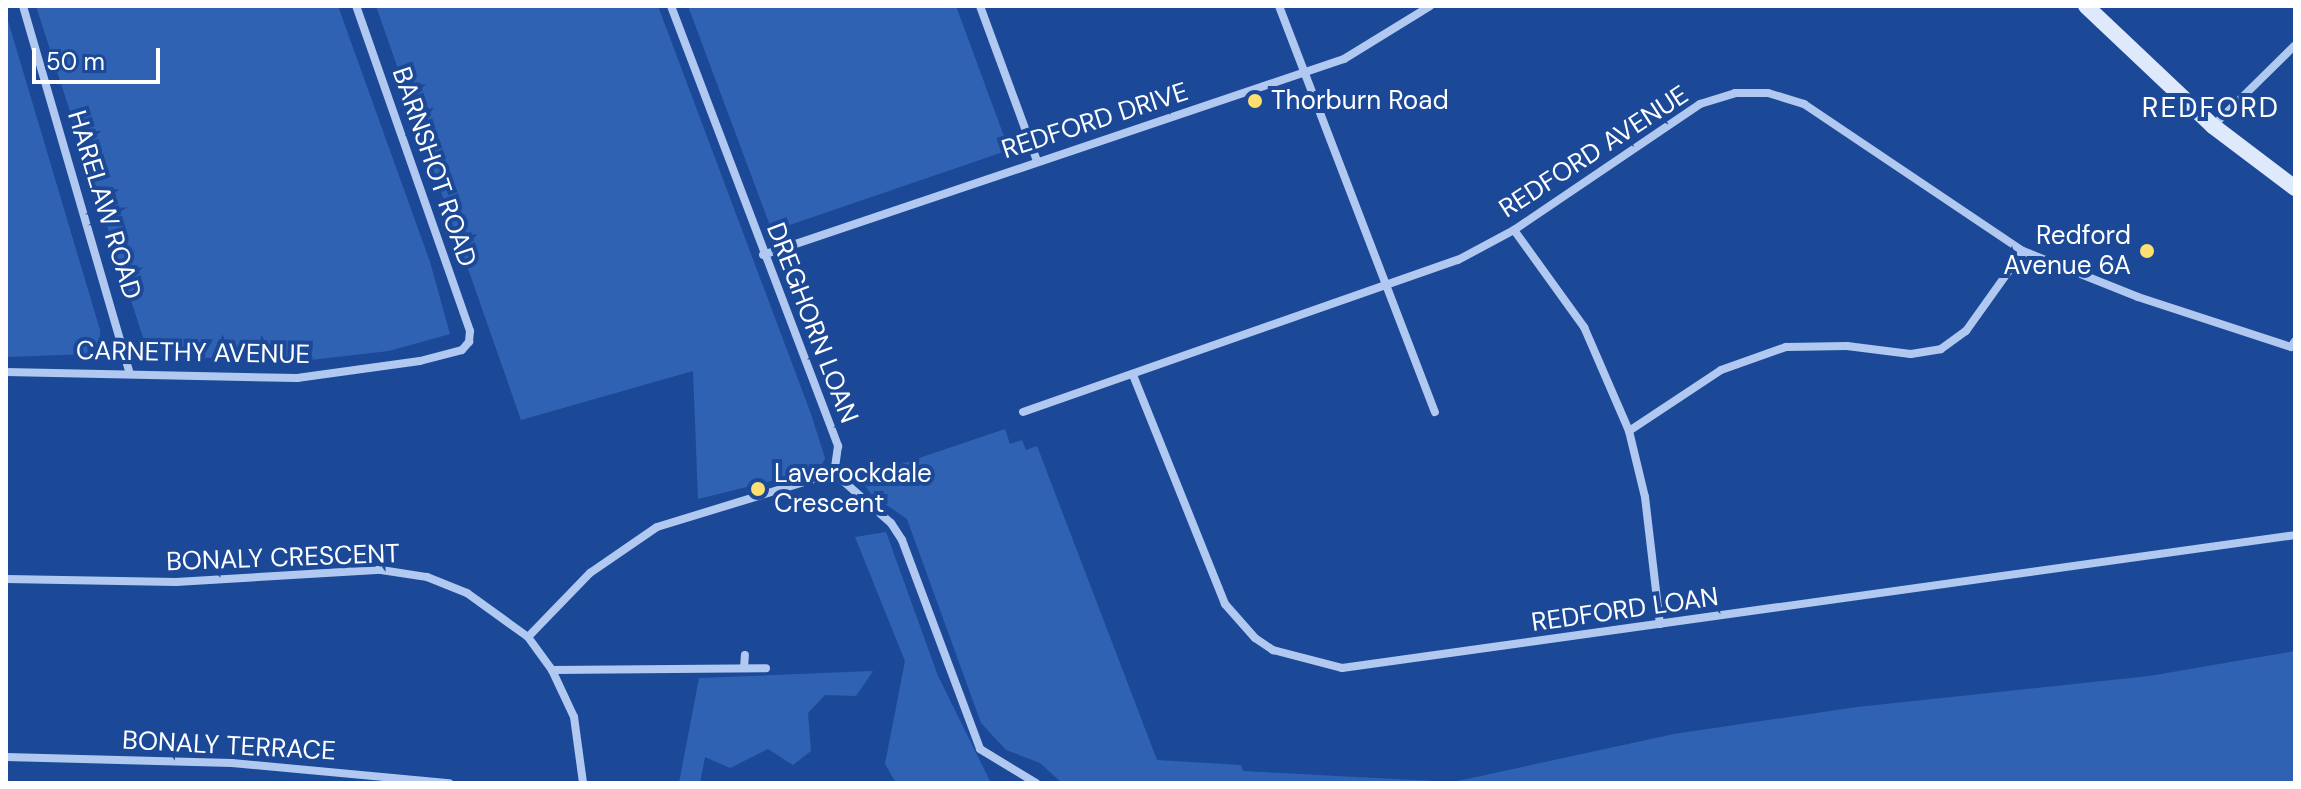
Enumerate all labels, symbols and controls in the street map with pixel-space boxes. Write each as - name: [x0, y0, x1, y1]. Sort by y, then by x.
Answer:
- scale bar: [36, 32, 164, 82]
- text: 50 m: [46, 46, 105, 77]
- street label: BARNSHOT ROAD: [385, 63, 483, 271]
- street label: REDFORD DRIVE: [998, 76, 1192, 166]
- street label: REDFORD AVENUE: [1494, 79, 1694, 225]
- place label: Thorburn Road: [1271, 85, 1449, 117]
- district label: REDFORD: [2142, 91, 2280, 125]
- marker: Thorburn Road: [1246, 92, 1264, 110]
- street label: HARELAW ROAD: [60, 107, 148, 303]
- street label: DREGHORN LOAN: [759, 218, 865, 428]
- place label: Redford Avenue 6A: [2003, 220, 2131, 282]
- marker: Redford Avenue 6A: [2138, 242, 2156, 260]
- street label: CARNETHY AVENUE: [76, 335, 310, 371]
- place label: Laverockdale Crescent: [774, 458, 932, 520]
- marker: Laverockdale Crescent: [749, 480, 767, 498]
- street label: BONALY CRESCENT: [166, 538, 400, 578]
- street label: REDFORD LOAN: [1530, 581, 1720, 639]
- street label: BONALY TERRACE: [121, 725, 337, 767]

